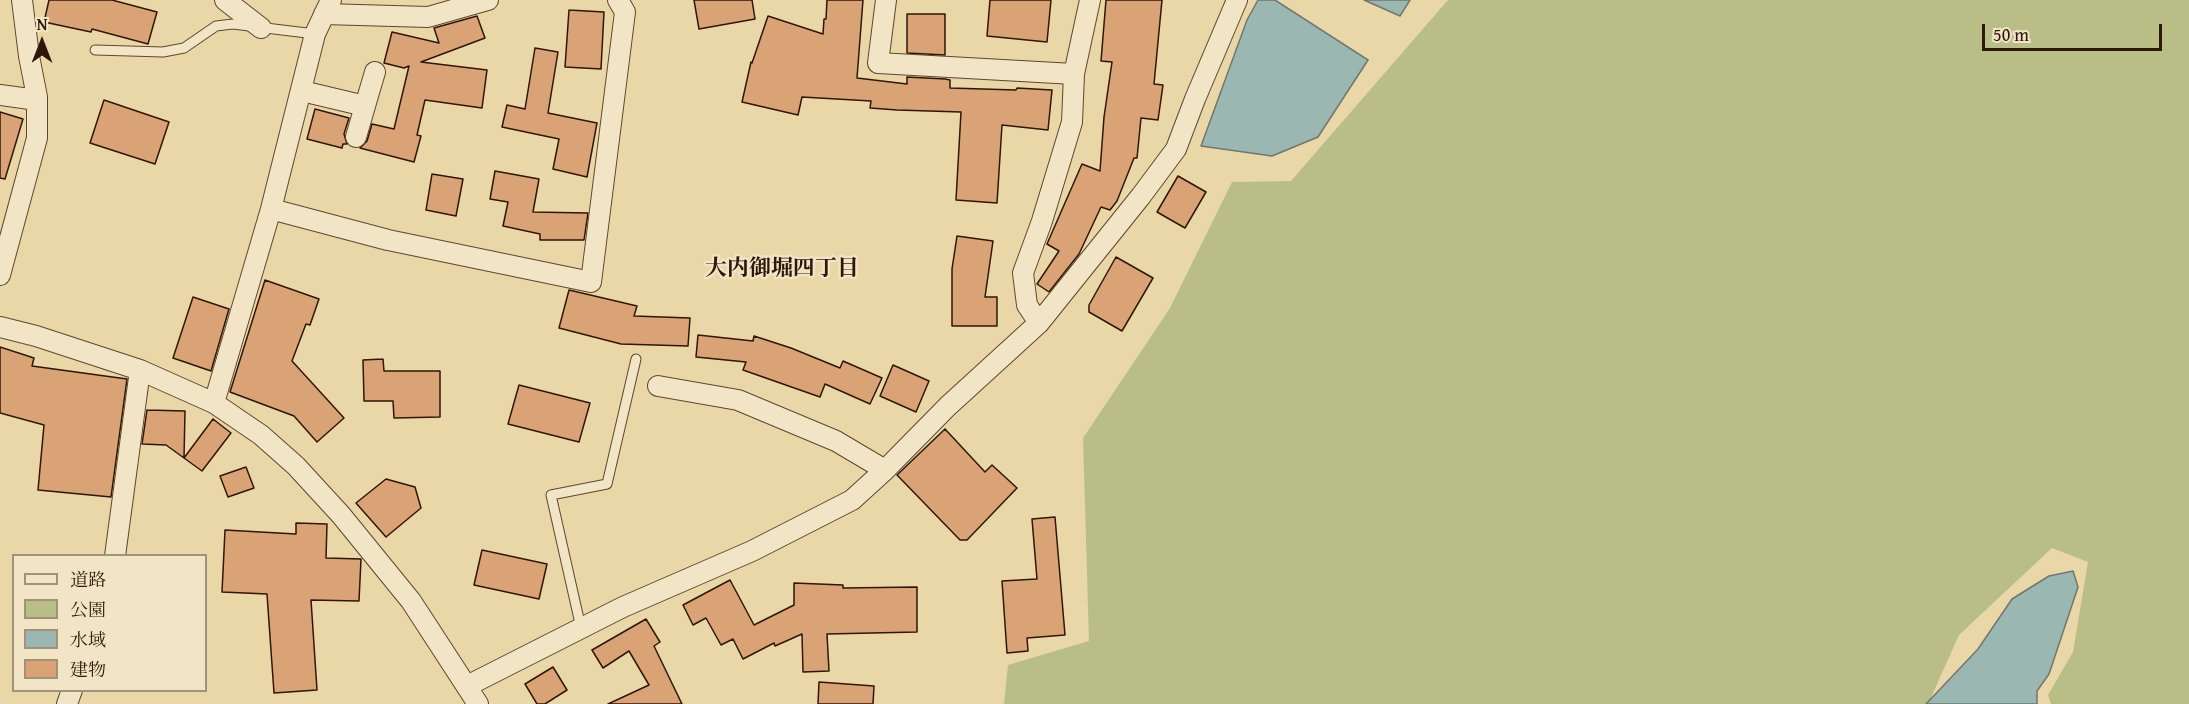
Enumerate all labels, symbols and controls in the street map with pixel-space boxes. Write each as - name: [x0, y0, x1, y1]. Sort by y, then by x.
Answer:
- north arrow: [12, 12, 72, 72]
- text: N: [37, 12, 47, 36]
- scale bar: [1985, 12, 2165, 50]
- text: 50 m: [1993, 21, 2029, 48]
- district label: 大内御堀四丁目: [705, 256, 859, 282]
- legend: [12, 554, 207, 692]
- text: 道路: [70, 566, 106, 593]
- text: 公園: [70, 596, 106, 623]
- text: 水域: [70, 626, 106, 653]
- text: 建物: [70, 656, 106, 683]

